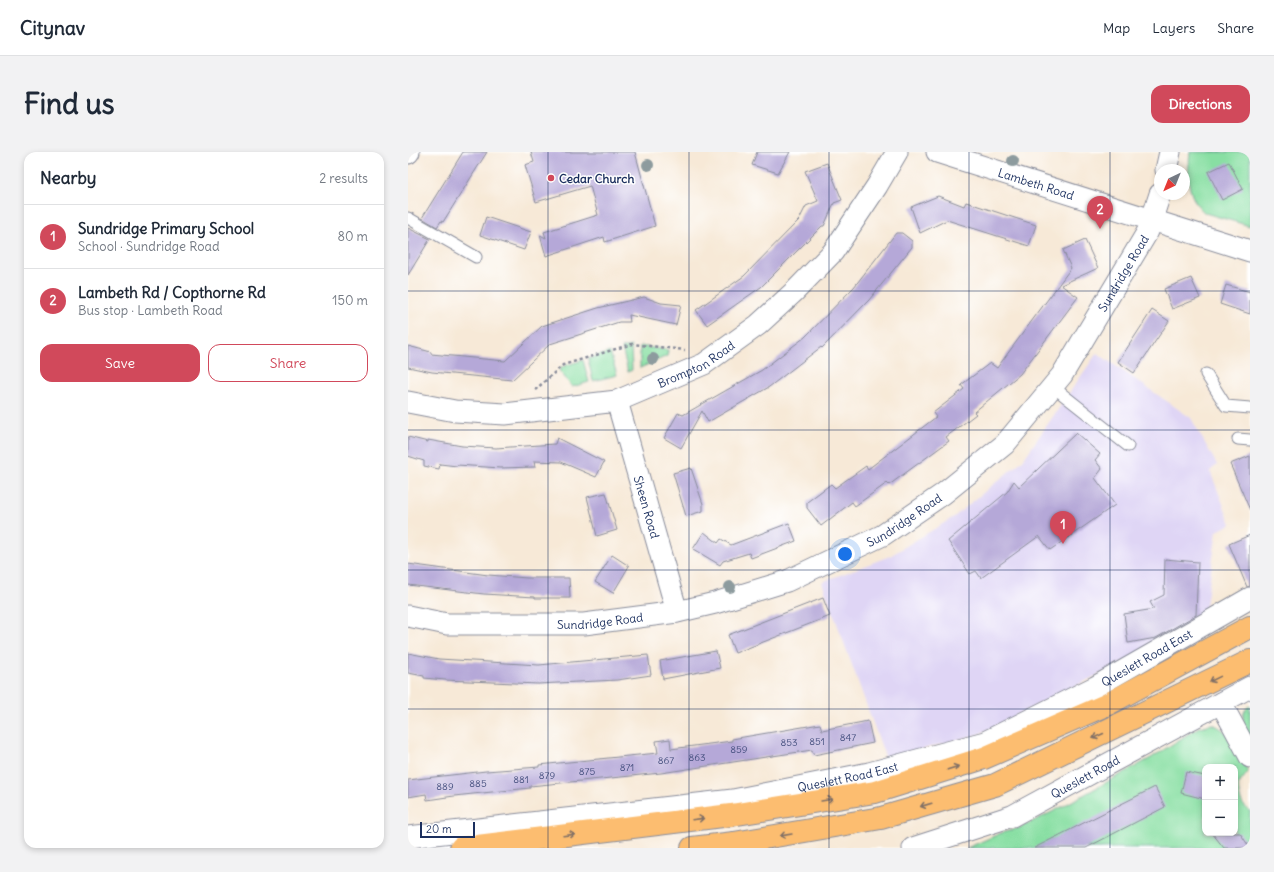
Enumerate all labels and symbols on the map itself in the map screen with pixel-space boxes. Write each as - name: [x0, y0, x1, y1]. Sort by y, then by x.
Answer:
- street label: Lambeth Road: [996, 164, 1076, 202]
- north arrow: [1154, 164, 1190, 200]
- place label: Cedar Church: [559, 171, 634, 186]
- marker: Cedar Church: [546, 173, 556, 183]
- pin: 2: [1087, 196, 1113, 229]
- street label: Sundridge Road: [1094, 232, 1152, 314]
- street label: Brompton Road: [655, 337, 737, 390]
- street label: Sheen Road: [631, 474, 663, 540]
- street label: Sundridge Road: [864, 490, 944, 549]
- pin: 1: [1050, 511, 1076, 544]
- your location: [835, 544, 855, 564]
- street label: Sundridge Road: [557, 609, 644, 632]
- street label: Queslett Road East: [1098, 626, 1194, 690]
- one-way arrow: [1209, 676, 1221, 683]
- house number: 847: [840, 731, 856, 744]
- one-way arrow: [1093, 733, 1105, 740]
- house number: 851: [809, 735, 825, 748]
- house number: 853: [780, 736, 798, 749]
- house number: 859: [730, 743, 748, 756]
- house number: 863: [688, 751, 706, 764]
- street label: Queslett Road: [1048, 752, 1122, 801]
- house number: 867: [658, 754, 674, 767]
- street label: Queslett Road East: [796, 758, 899, 795]
- house number: 871: [620, 761, 634, 774]
- one-way arrow: [946, 764, 959, 771]
- house number: 875: [579, 765, 595, 778]
- house number: 879: [539, 769, 555, 782]
- house number: 881: [513, 773, 529, 786]
- house number: 885: [469, 777, 487, 790]
- house number: 889: [436, 780, 454, 793]
- one-way arrow: [820, 796, 833, 804]
- one-way arrow: [920, 802, 933, 809]
- one-way arrow: [691, 815, 704, 823]
- scale bar: [420, 820, 475, 839]
- one-way arrow: [562, 831, 575, 839]
- one-way arrow: [779, 831, 792, 839]

